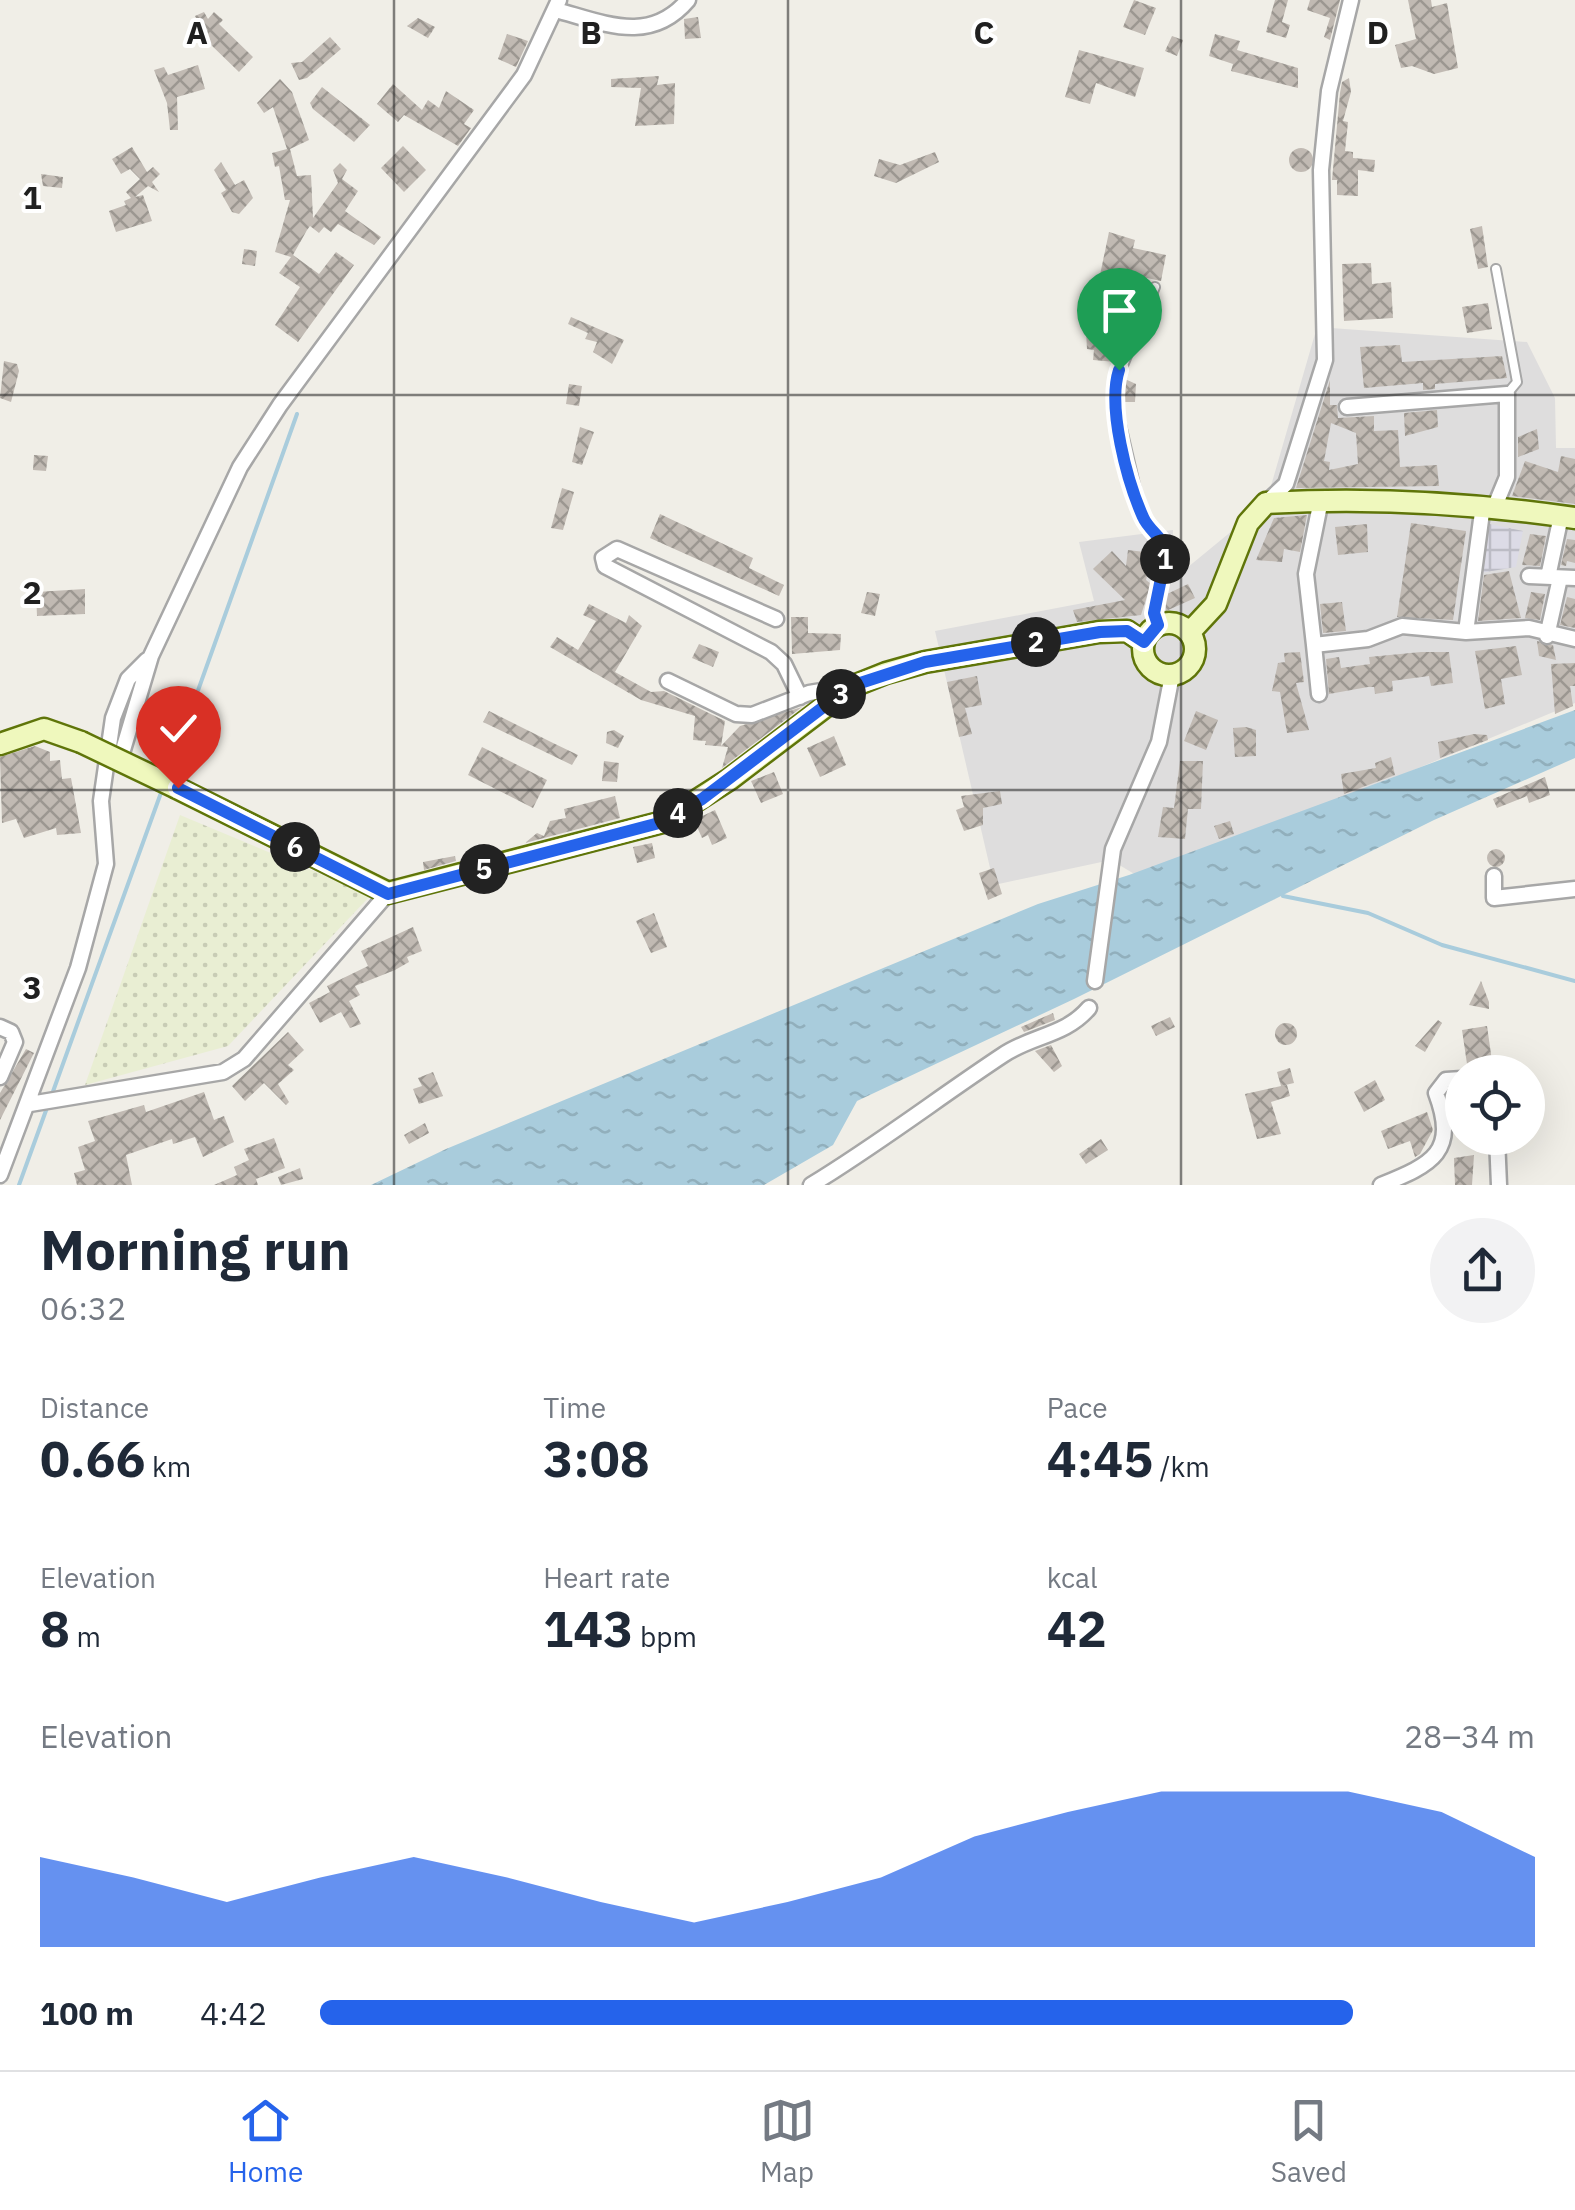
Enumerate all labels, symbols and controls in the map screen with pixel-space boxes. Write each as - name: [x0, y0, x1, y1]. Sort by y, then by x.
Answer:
- text: A: [186, 11, 208, 53]
- text: B: [580, 11, 602, 53]
- text: C: [974, 11, 994, 53]
- text: D: [1367, 11, 1389, 53]
- text: 1: [22, 176, 42, 218]
- pin: [1077, 268, 1162, 371]
- icon: arrive: [1092, 283, 1147, 338]
- pin: 1: [1140, 534, 1190, 584]
- text: 1: [1157, 540, 1173, 577]
- text: 2: [22, 571, 42, 613]
- pin: 2: [1011, 617, 1061, 667]
- text: 2: [1028, 623, 1044, 660]
- pin: 3: [816, 669, 866, 719]
- text: 3: [833, 675, 849, 712]
- pin: [136, 686, 221, 789]
- icon: check: [151, 701, 206, 756]
- pin: 4: [653, 788, 703, 838]
- text: 4: [670, 794, 686, 831]
- pin: 6: [270, 822, 320, 872]
- text: 6: [287, 828, 303, 865]
- pin: 5: [459, 844, 509, 894]
- text: 5: [476, 850, 492, 887]
- text: 3: [22, 966, 42, 1008]
- map controls: [1445, 1055, 1545, 1155]
- button: locate: [1445, 1055, 1545, 1155]
- text: Morning run: [40, 1214, 351, 1285]
- button: share: [1430, 1218, 1535, 1323]
- text: 06:32: [40, 1287, 126, 1329]
- text: Distance: [40, 1389, 149, 1426]
- text: Time: [543, 1389, 606, 1426]
- text: Pace: [1047, 1389, 1108, 1426]
- text: 0.66: [40, 1426, 146, 1491]
- text: 3:08: [543, 1426, 650, 1491]
- text: 4:45: [1047, 1426, 1153, 1491]
- text: km: [146, 1448, 191, 1485]
- text: /km: [1153, 1448, 1210, 1485]
- text: Elevation: [40, 1559, 156, 1596]
- text: Heart rate: [543, 1559, 670, 1596]
- text: kcal: [1047, 1559, 1098, 1596]
- text: 8: [40, 1596, 70, 1661]
- text: 143: [543, 1596, 633, 1661]
- text: 42: [1047, 1596, 1107, 1661]
- text: m: [70, 1618, 101, 1655]
- text: bpm: [633, 1618, 697, 1655]
- text: Elevation: [40, 1715, 173, 1757]
- text: 28–34 m: [1404, 1715, 1535, 1757]
- text: 100 m: [40, 1992, 134, 2034]
- text: 4:42: [200, 1992, 267, 2034]
- tab: Home: [228, 2093, 303, 2190]
- tab: Map: [760, 2093, 815, 2190]
- tab: Saved: [1271, 2093, 1347, 2190]

